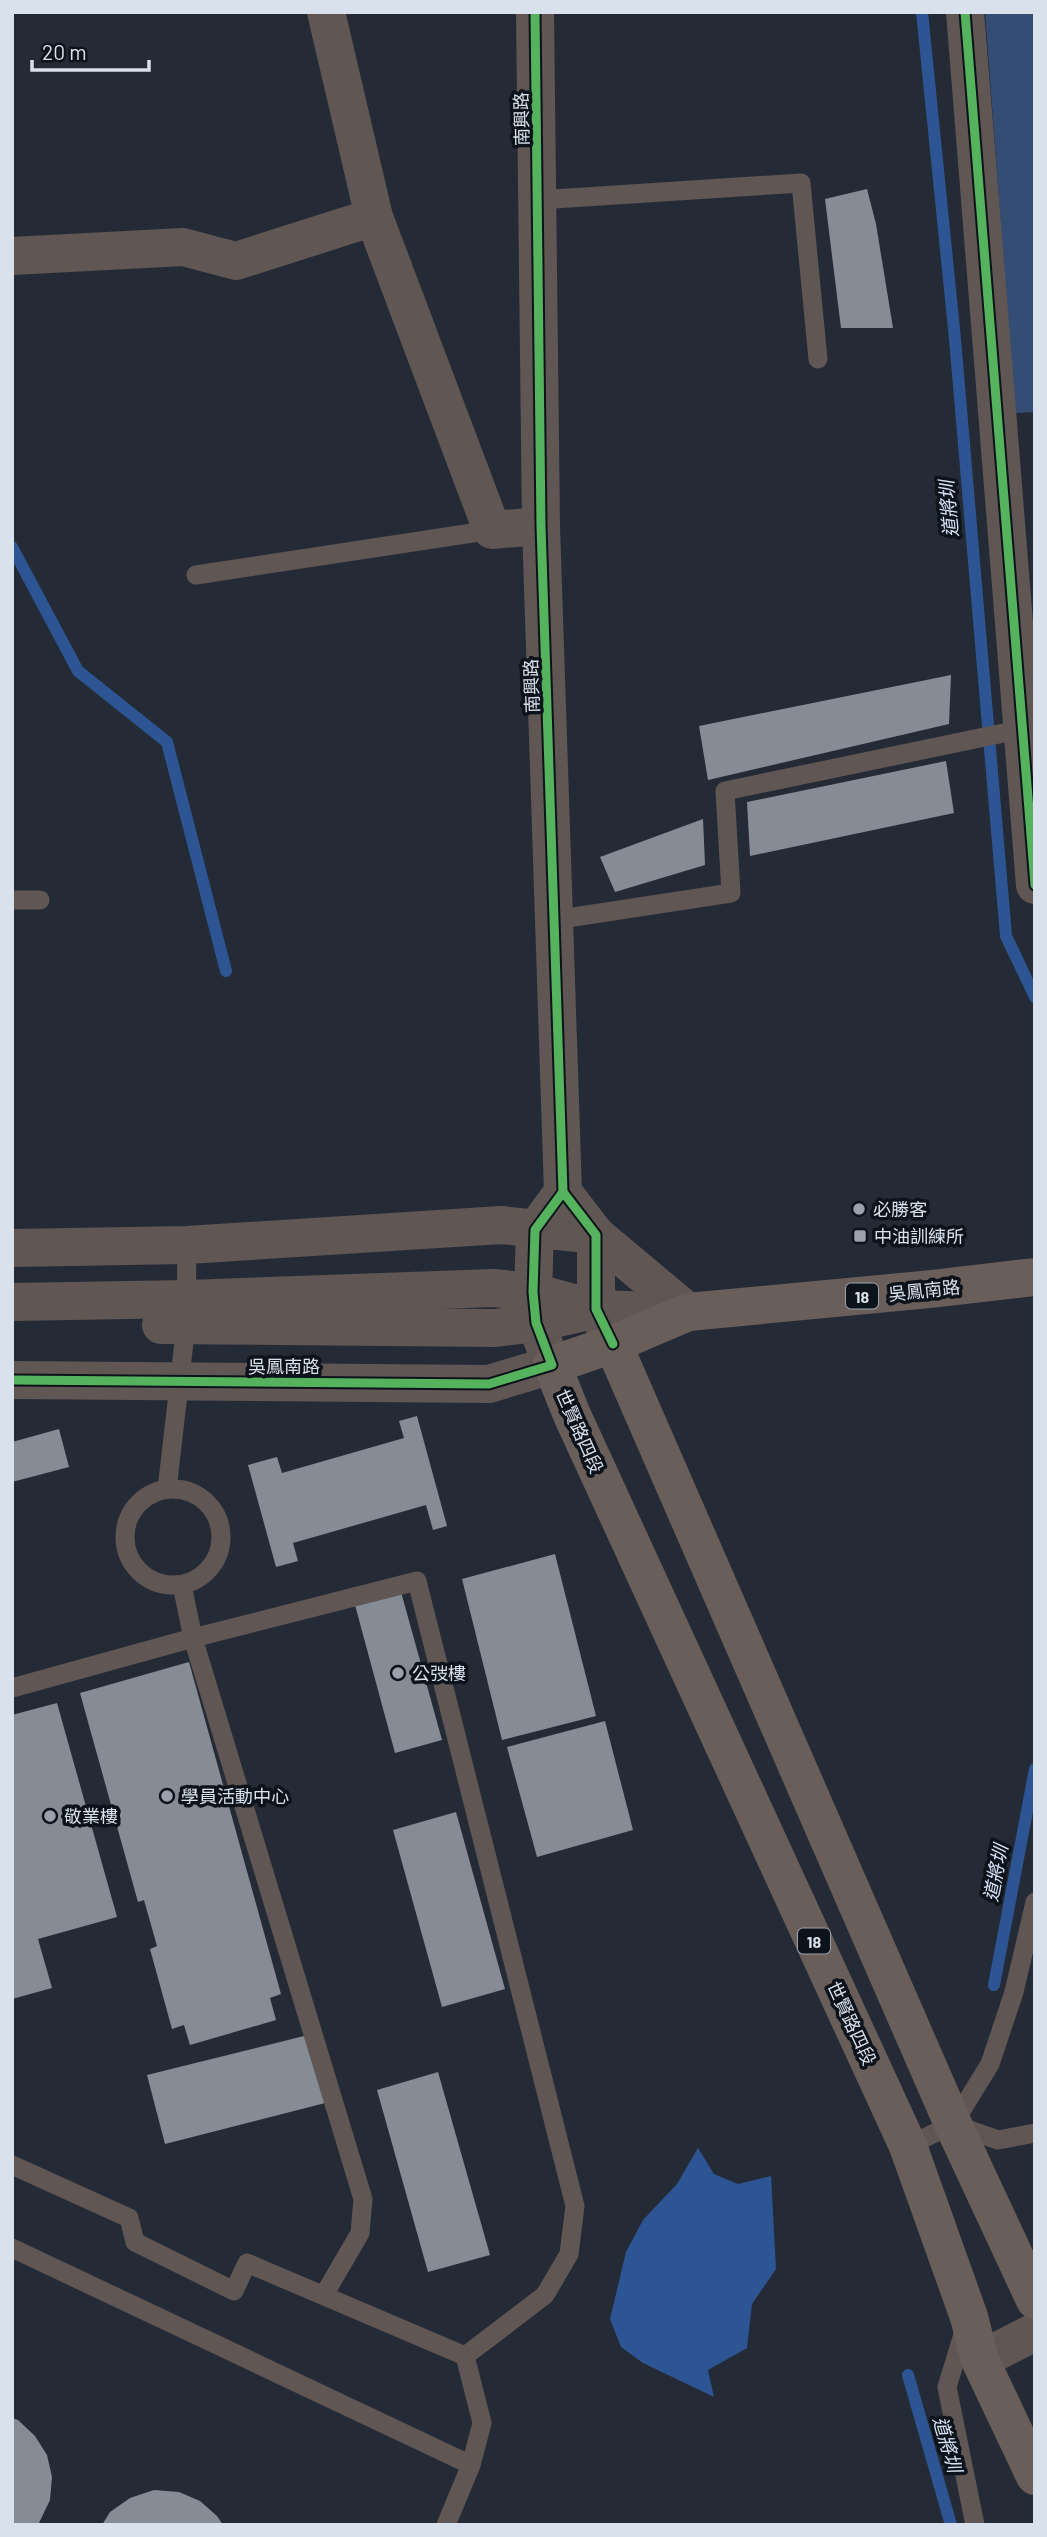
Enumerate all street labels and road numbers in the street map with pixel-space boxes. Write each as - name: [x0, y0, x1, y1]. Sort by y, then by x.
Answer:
- street label: 南興路: [510, 92, 532, 146]
- street label: 南興路: [519, 659, 543, 713]
- street label: 吳鳳南路: [887, 1275, 961, 1305]
- road number: 18: [846, 1284, 878, 1308]
- street label: 吳鳳南路: [248, 1355, 320, 1377]
- street label: 世賢路四段: [552, 1385, 608, 1477]
- road number: 18: [798, 1928, 830, 1954]
- street label: 世賢路四段: [823, 1978, 881, 2068]

